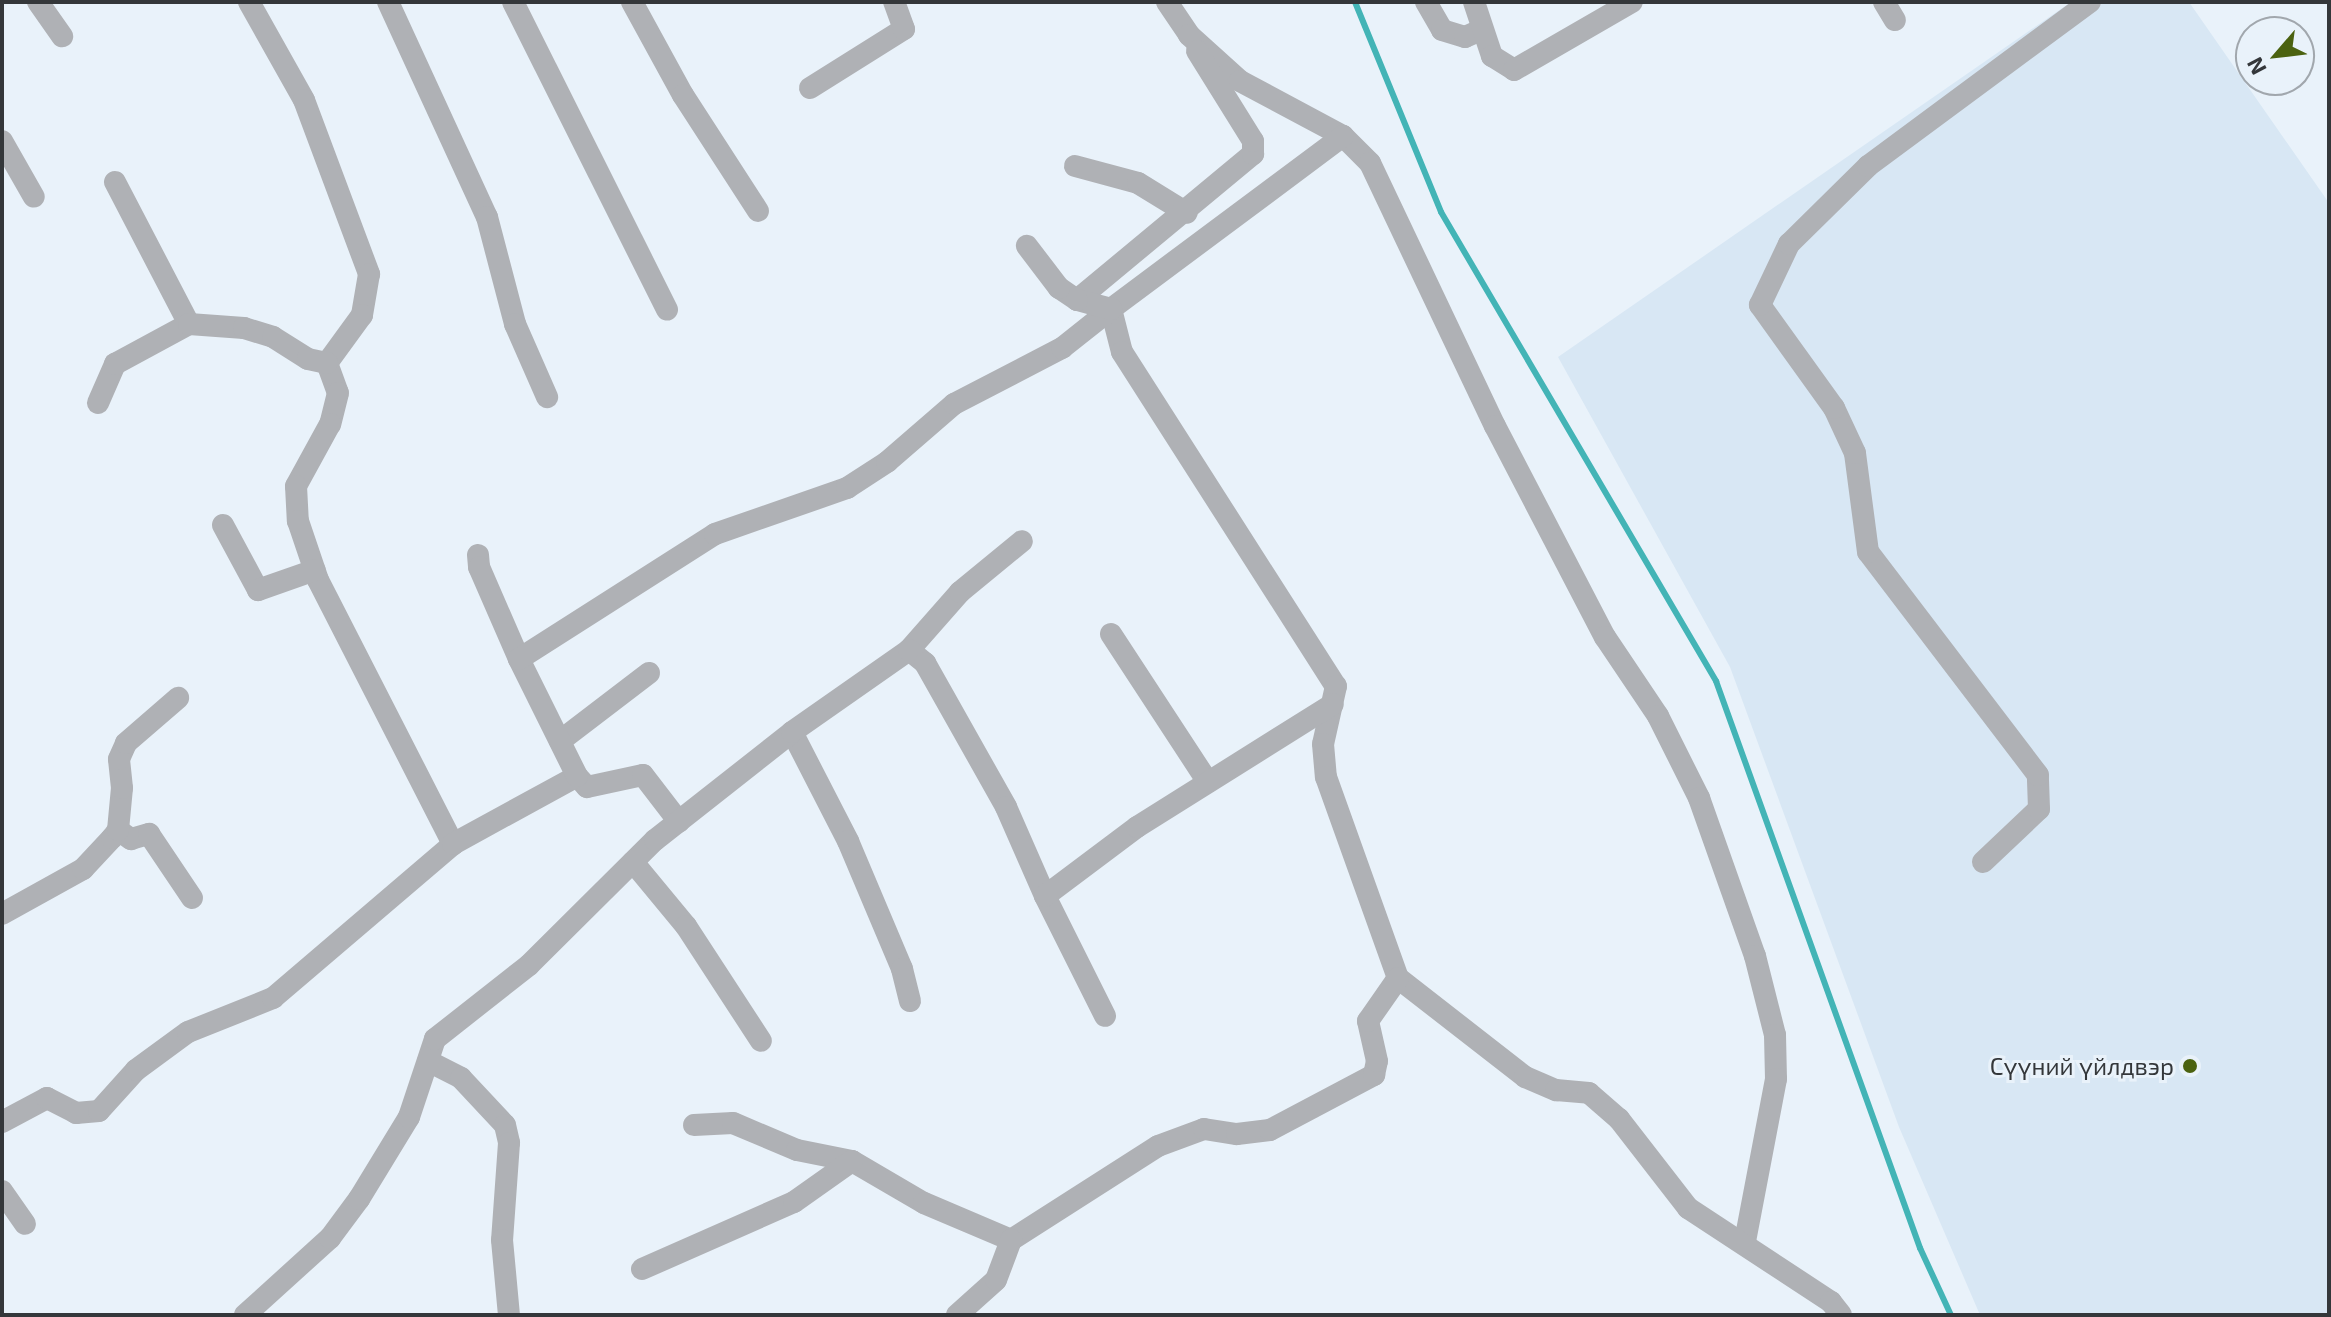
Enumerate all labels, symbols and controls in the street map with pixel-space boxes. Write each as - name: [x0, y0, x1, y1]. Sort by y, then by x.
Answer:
- north arrow: [2235, 16, 2315, 96]
- text: N: [2240, 53, 2271, 79]
- place label: Сүүний үйлдвэр: [1990, 1052, 2174, 1080]
- marker: Сүүний үйлдвэр: [2181, 1057, 2199, 1075]

